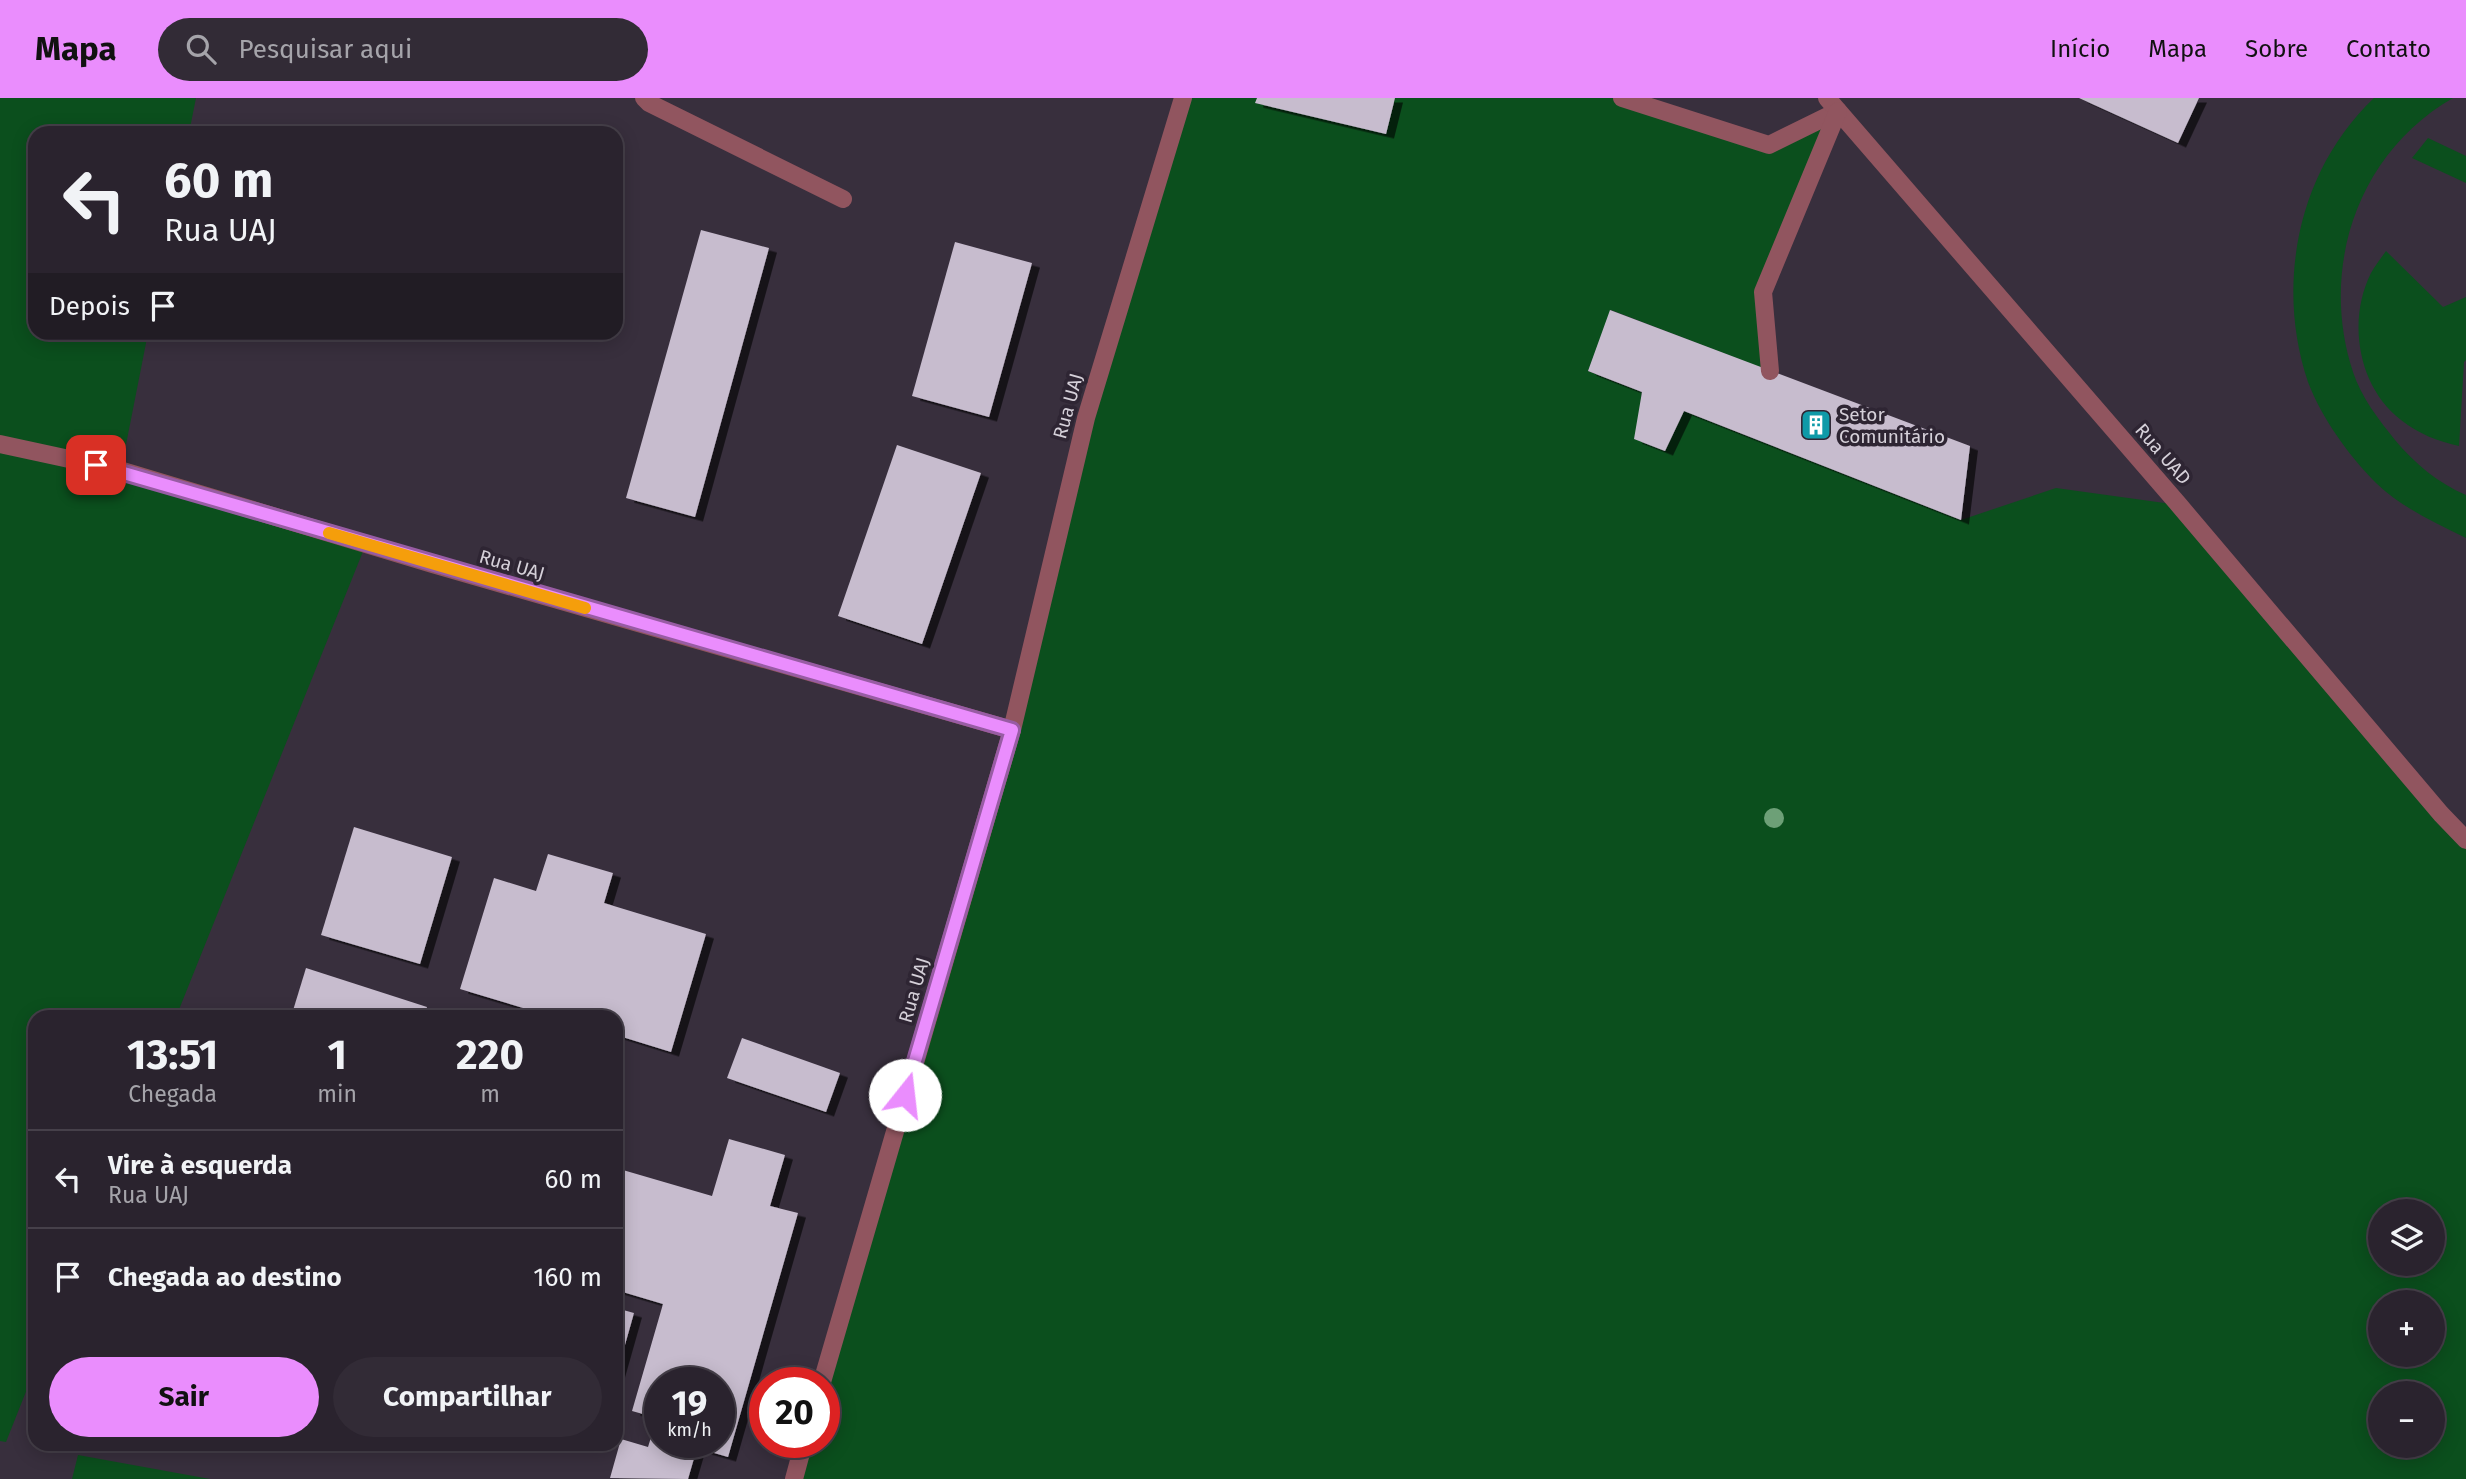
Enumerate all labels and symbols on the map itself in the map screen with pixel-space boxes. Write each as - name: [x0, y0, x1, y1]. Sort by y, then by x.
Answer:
- street label: Rua UAJ: [1048, 371, 1088, 441]
- place label: Setor Comunitário: [1839, 403, 1945, 448]
- building icon: Setor Comunitário: [1799, 408, 1833, 442]
- street label: Rua UAD: [2130, 419, 2196, 489]
- pin: [66, 435, 126, 495]
- street label: Rua UAJ: [477, 545, 547, 585]
- street label: Rua UAJ: [894, 955, 934, 1025]
- position arrow: [868, 1058, 942, 1132]
- speed limit sign: 20: [749, 1367, 840, 1458]

